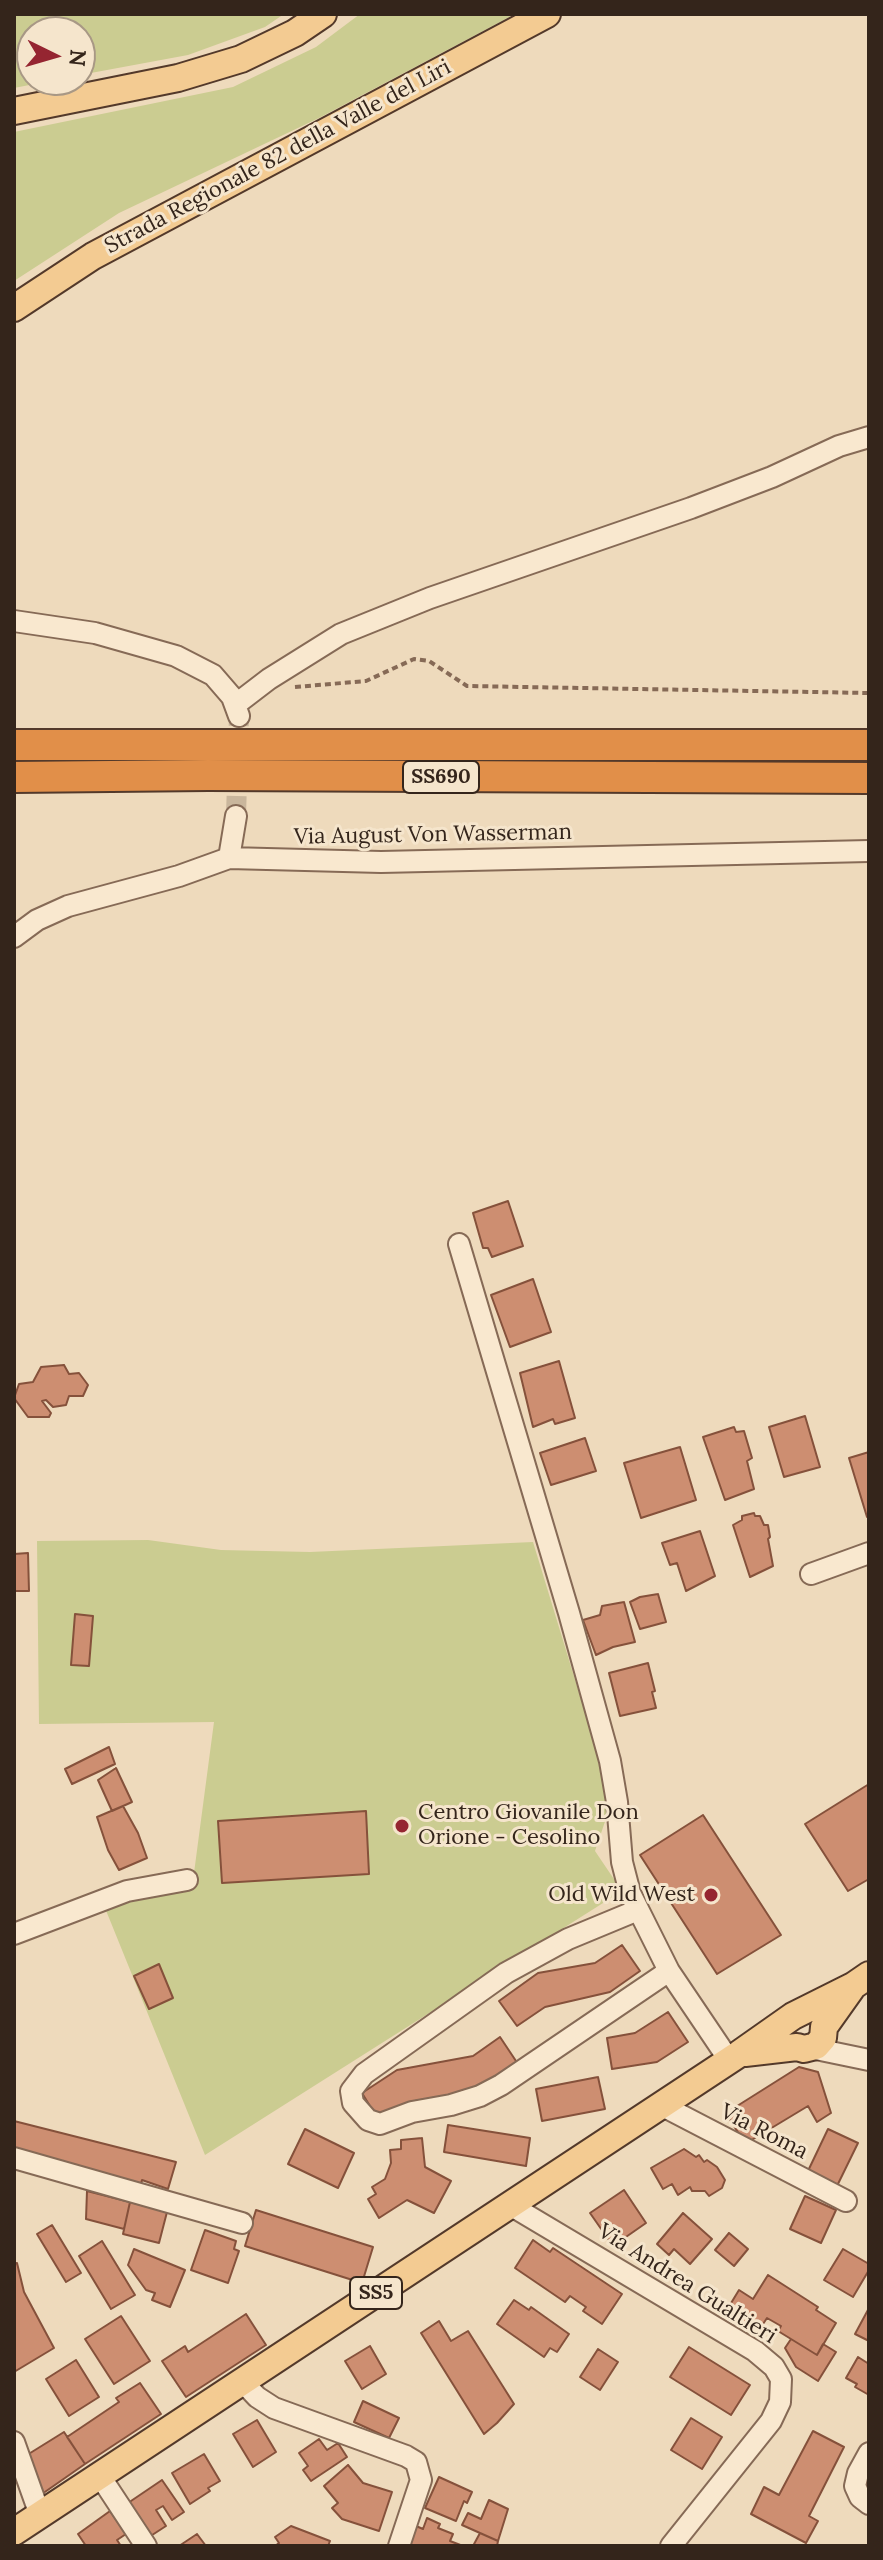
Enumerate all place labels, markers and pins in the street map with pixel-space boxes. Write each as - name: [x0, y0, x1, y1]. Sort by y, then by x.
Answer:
- place label: Centro Giovanile Don Orione - Cesolino: [418, 1800, 639, 1852]
- marker: Centro Giovanile Don Orione - Cesolino: [393, 1817, 411, 1835]
- place label: Old Wild West: [548, 1882, 695, 1908]
- marker: Old Wild West: [702, 1886, 720, 1904]

